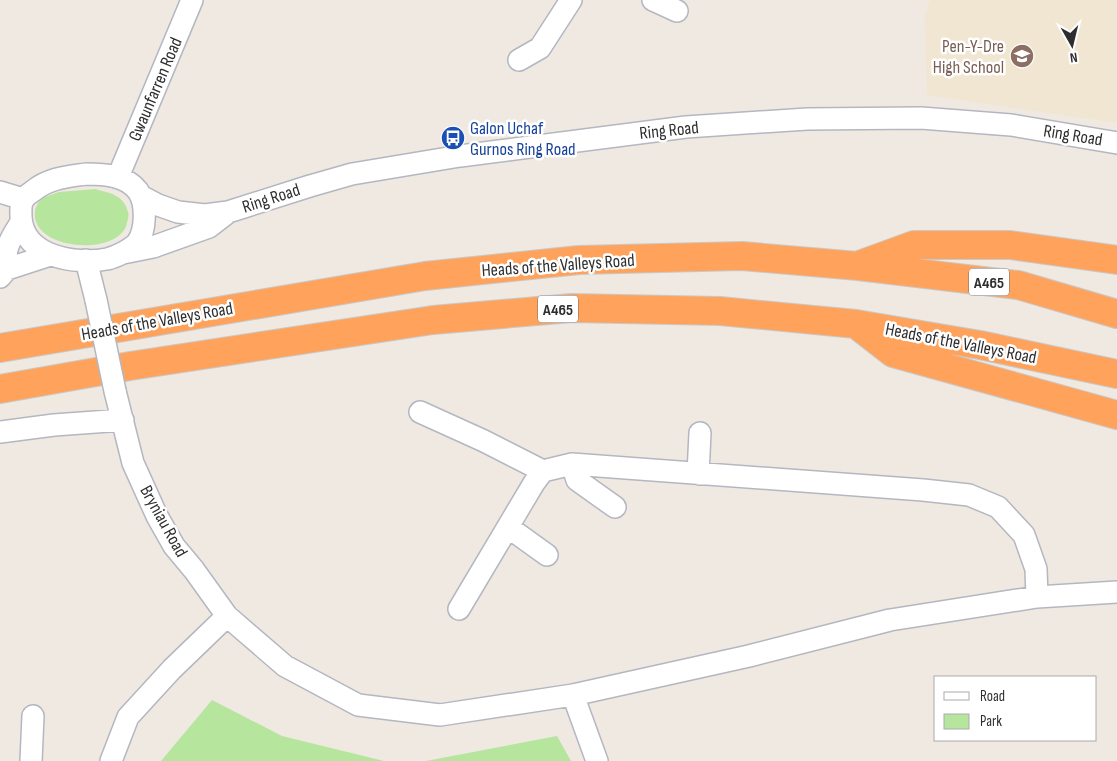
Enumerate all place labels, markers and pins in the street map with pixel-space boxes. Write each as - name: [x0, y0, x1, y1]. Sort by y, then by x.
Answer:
- place label: Pen-Y-Dre High School: [933, 36, 1004, 78]
- school or university icon: Pen-Y-Dre High School: [1009, 43, 1035, 69]
- place label: Galon Uchaf Gurnos Ring Road: [470, 118, 576, 160]
- bus stop icon: Galon Uchaf Gurnos Ring Road: [440, 125, 466, 151]

